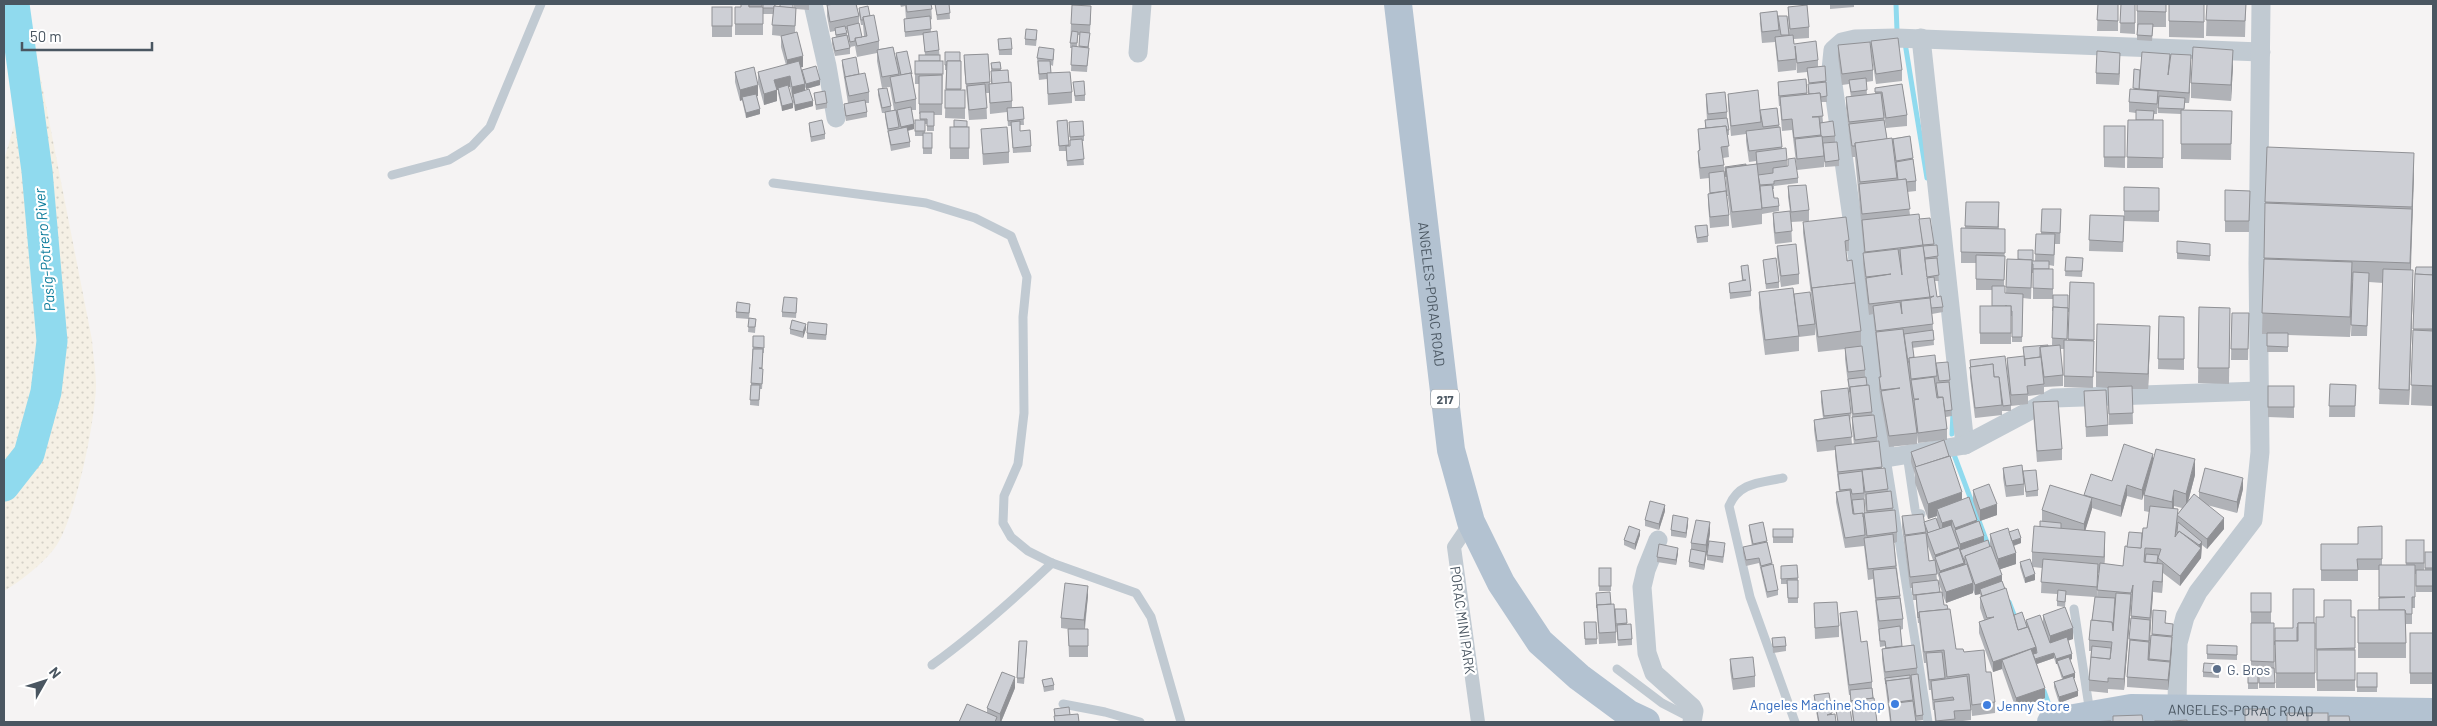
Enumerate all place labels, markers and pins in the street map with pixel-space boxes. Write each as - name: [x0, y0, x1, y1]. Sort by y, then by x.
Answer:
- place label: G. Bros: [2227, 661, 2271, 678]
- marker: G. Bros: [2211, 663, 2223, 675]
- place label: Angeles Machine Shop: [1750, 696, 1885, 713]
- place label: Jenny Store: [1997, 697, 2070, 714]
- marker: Angeles Machine Shop: [1889, 698, 1901, 710]
- marker: Jenny Store: [1981, 699, 1993, 711]

